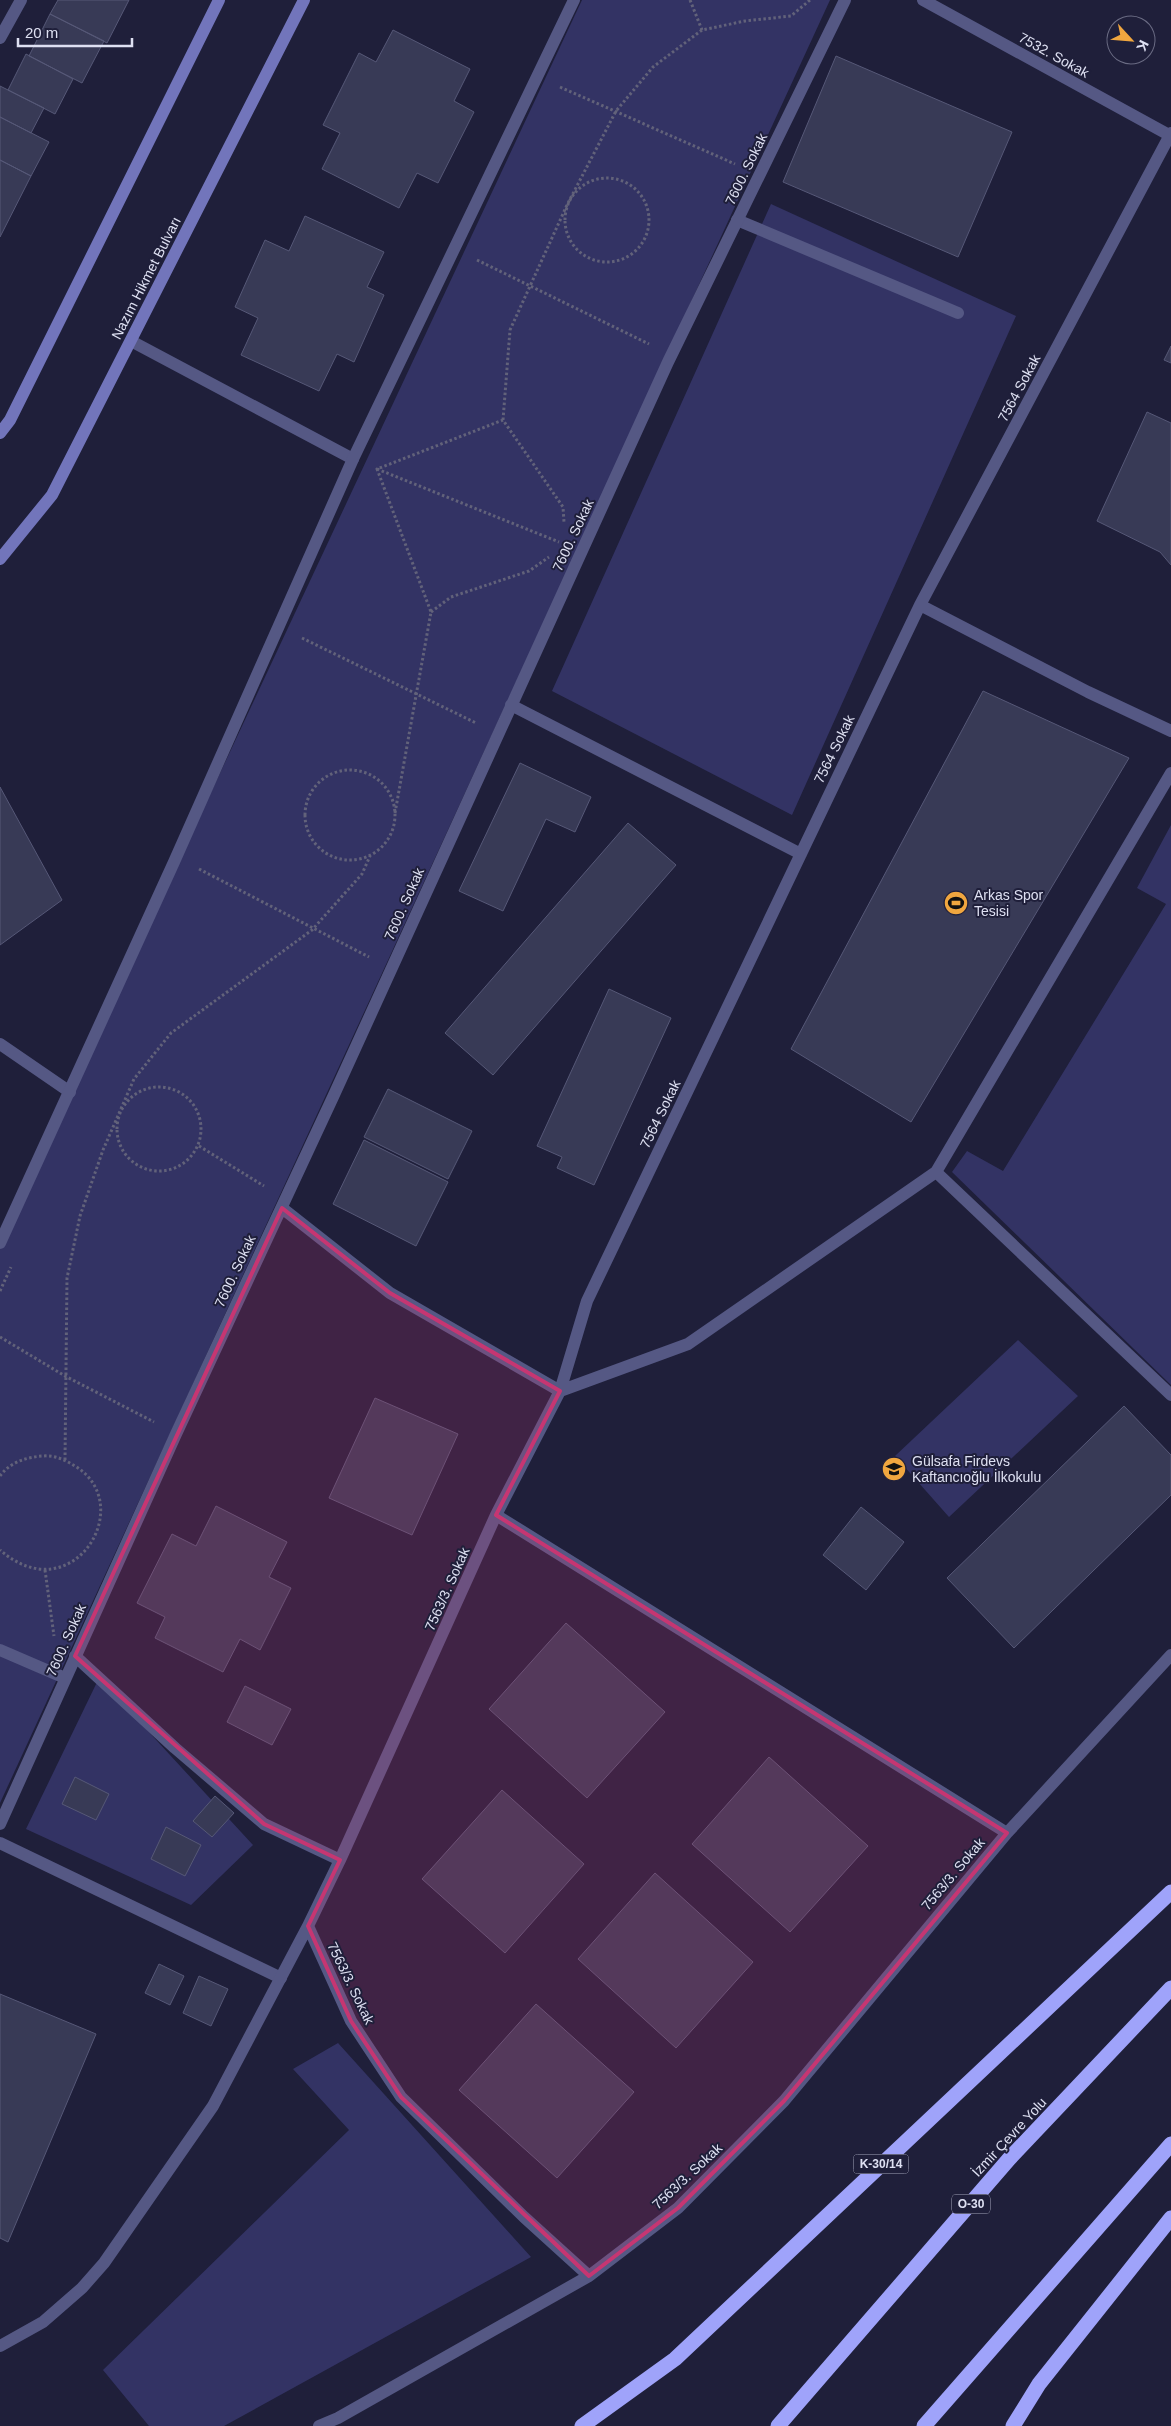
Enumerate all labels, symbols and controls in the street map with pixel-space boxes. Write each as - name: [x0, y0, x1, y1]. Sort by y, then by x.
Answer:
- scale bar: [18, 15, 131, 47]
- north arrow: [1106, 15, 1156, 65]
- text: 20 m: [25, 24, 58, 41]
- street label: 7532. Sokak: [1016, 29, 1093, 81]
- text: K: [1133, 38, 1152, 54]
- street label: 7600. Sokak: [722, 130, 771, 207]
- street label: Nazım Hikmet Bulvarı: [108, 214, 184, 342]
- street label: 7564 Sokak: [995, 351, 1044, 424]
- street label: 7600. Sokak: [549, 495, 597, 574]
- street label: 7564 Sokak: [811, 711, 858, 786]
- street label: 7600. Sokak: [381, 864, 428, 943]
- place label: Arkas Spor Tesisi: [974, 887, 1044, 919]
- sports icon: Arkas Spor Tesisi: [943, 890, 969, 916]
- street label: 7564 Sokak: [637, 1076, 684, 1151]
- street label: 7600. Sokak: [211, 1231, 259, 1310]
- place label: Gülsafa Firdevs Kaftancıoğlu İlkokulu: [912, 1453, 1041, 1485]
- school or university icon: Gülsafa Firdevs Kaftancıoğlu İlkokulu: [881, 1456, 907, 1482]
- street label: 7563/3. Sokak: [421, 1544, 473, 1633]
- street label: 7600. Sokak: [43, 1600, 90, 1679]
- street label: 7563/3. Sokak: [918, 1834, 989, 1913]
- street label: 7563/3. Sokak: [324, 1939, 378, 2028]
- street label: İzmir Çevre Yolu: [968, 2094, 1050, 2180]
- street label: 7563/3. Sokak: [649, 2139, 726, 2212]
- road number: K-30/14: [854, 2154, 908, 2174]
- road number: O-30: [952, 2194, 990, 2214]

